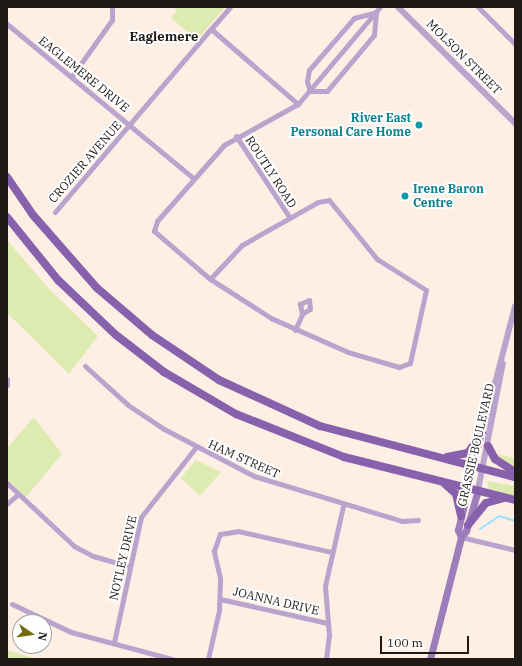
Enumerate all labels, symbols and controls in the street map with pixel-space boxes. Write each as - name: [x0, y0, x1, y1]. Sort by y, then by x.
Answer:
- street label: MOLSON STREET: [424, 17, 504, 97]
- district label: Eaglemere: [130, 29, 198, 45]
- street label: EAGLEMERE DRIVE: [36, 33, 132, 115]
- place label: River East Personal Care Home: [290, 111, 411, 139]
- street label: CROZIER AVENUE: [46, 118, 124, 206]
- marker: River East Personal Care Home: [414, 120, 424, 130]
- street label: ROUTLY ROAD: [242, 133, 300, 211]
- place label: Irene Baron Centre: [413, 182, 484, 210]
- marker: Irene Baron Centre: [400, 191, 410, 201]
- street label: GRASSIE BOULEVARD: [455, 382, 497, 508]
- street label: HAM STREET: [206, 437, 282, 481]
- street label: NOTLEY DRIVE: [106, 514, 140, 602]
- street label: JOANNA DRIVE: [232, 584, 320, 618]
- north arrow: [12, 614, 52, 654]
- scale bar: [382, 628, 471, 654]
- text: N: [35, 631, 51, 642]
- text: 100 m: [387, 635, 423, 650]

